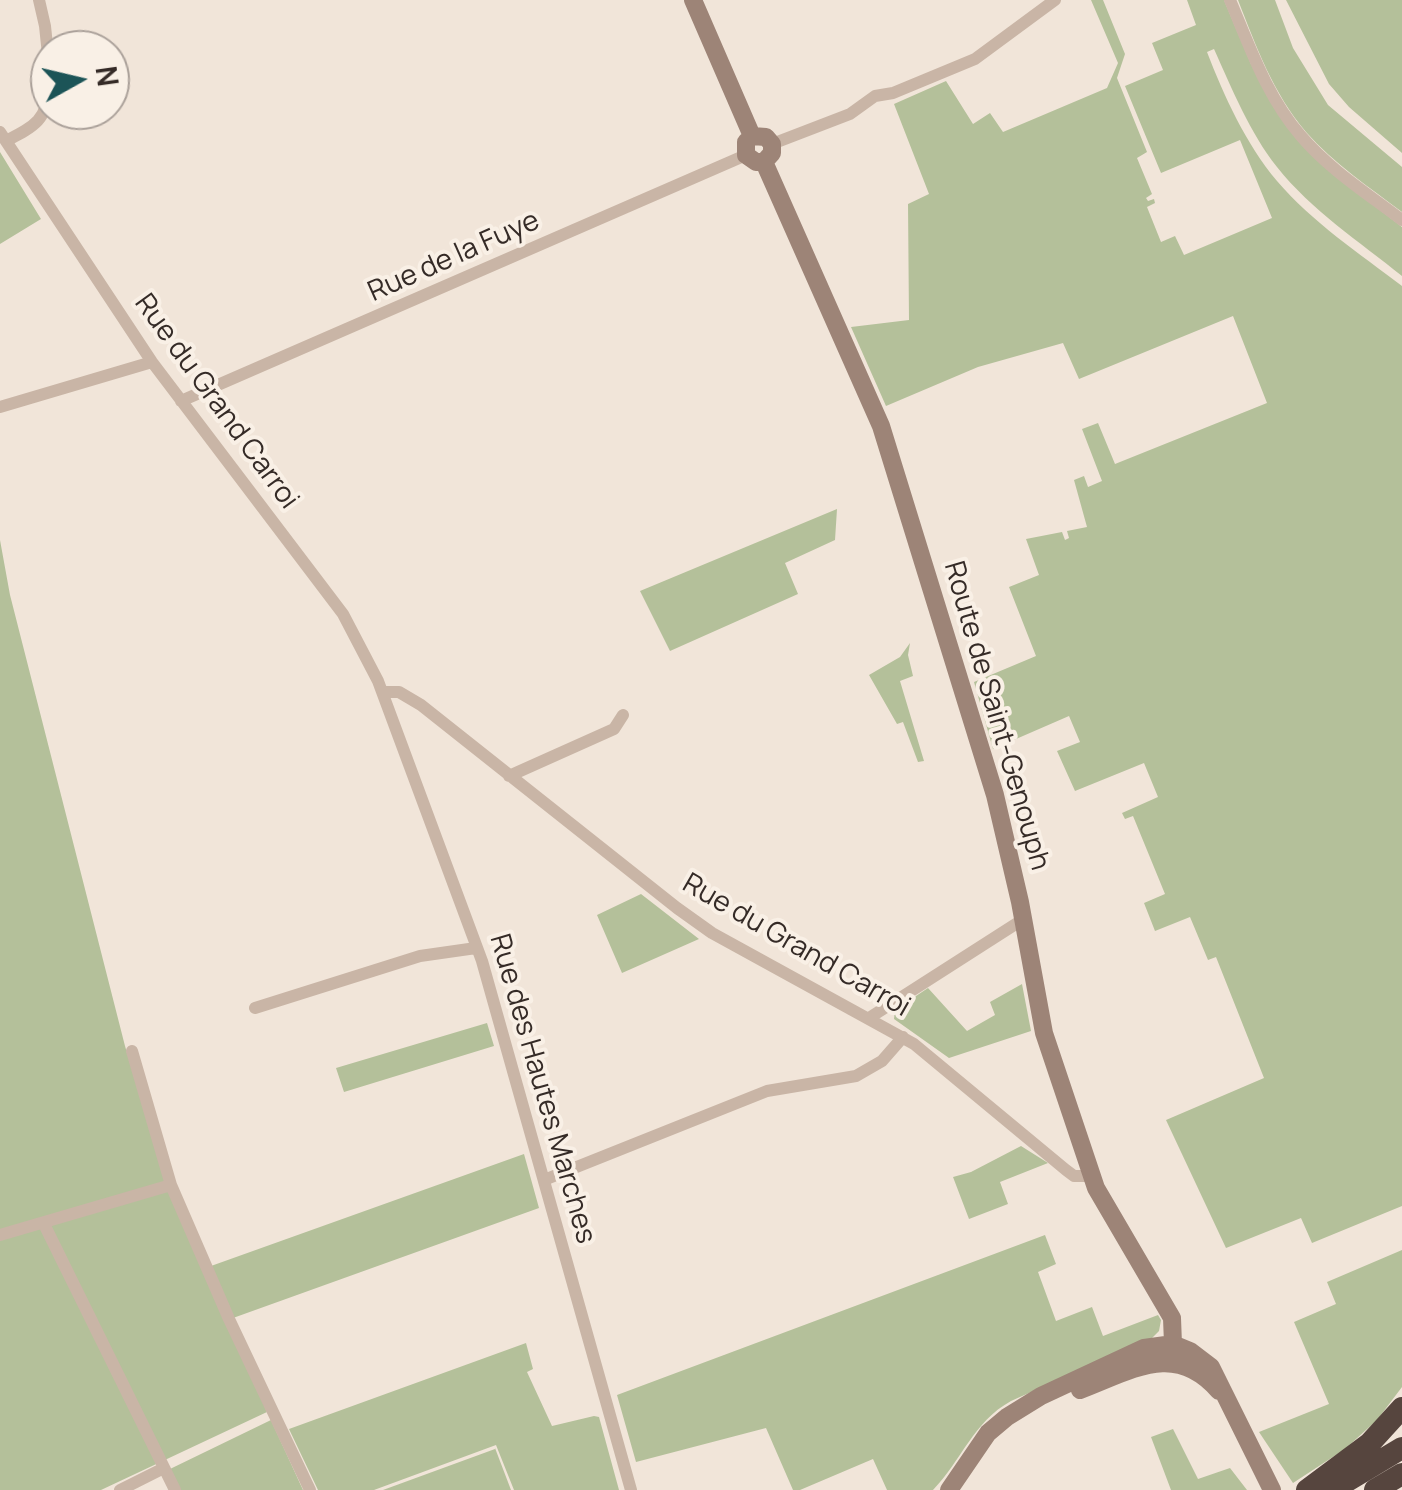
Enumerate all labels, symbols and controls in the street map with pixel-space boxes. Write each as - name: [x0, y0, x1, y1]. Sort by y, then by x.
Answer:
- north arrow: [30, 30, 130, 130]
- text: N: [88, 63, 128, 89]
- street label: Rue de la Fuye: [363, 204, 545, 310]
- street label: Rue du Grand Carroi: [127, 288, 305, 516]
- street label: Route de Saint-Genouph: [936, 558, 1056, 874]
- street label: Rue du Grand Carroi: [676, 867, 916, 1025]
- street label: Rue des Hautes Marches: [482, 930, 602, 1248]

